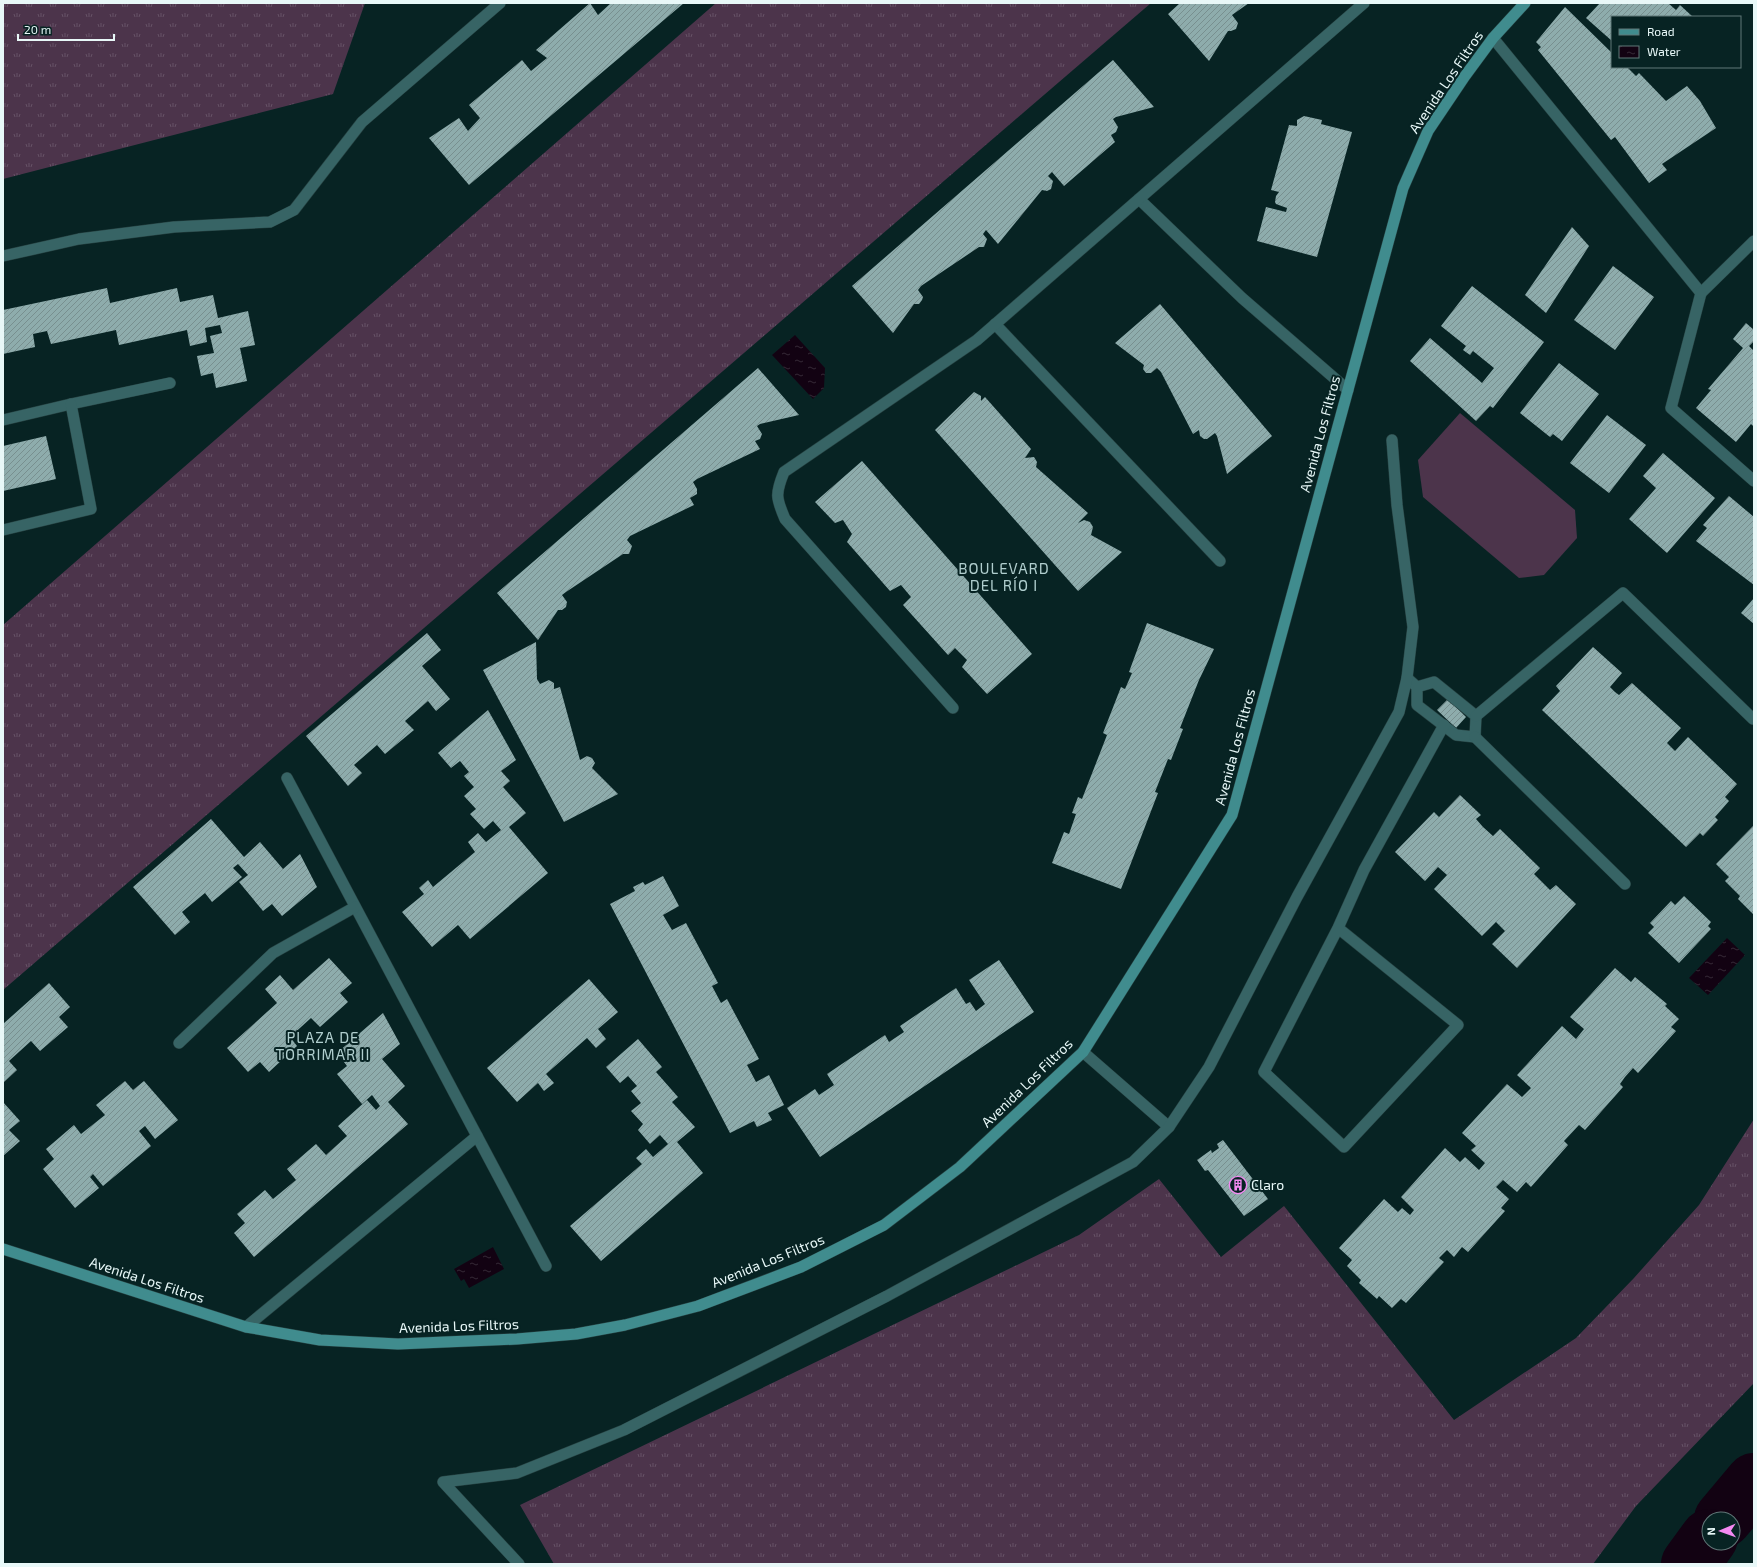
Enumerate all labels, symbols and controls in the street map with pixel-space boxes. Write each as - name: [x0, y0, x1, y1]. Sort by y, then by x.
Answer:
- scale bar: [18, 16, 114, 42]
- legend: [1611, 16, 1741, 68]
- text: 20 m: [24, 22, 51, 36]
- text: Road: [1647, 24, 1675, 38]
- street label: Avenida Los Filtros: [1405, 27, 1486, 136]
- text: Water: [1647, 44, 1681, 58]
- street label: Avenida Los Filtros: [1296, 374, 1343, 494]
- district label: BOULEVARD DEL RÍO I: [958, 559, 1050, 594]
- street label: Avenida Los Filtros: [1211, 687, 1258, 807]
- district label: PLAZA DE TORRIMAR II: [276, 1028, 370, 1063]
- street label: Avenida Los Filtros: [978, 1035, 1076, 1130]
- building icon: Claro: [1228, 1175, 1248, 1195]
- place label: Claro: [1251, 1176, 1284, 1193]
- street label: Avenida Los Filtros: [709, 1230, 827, 1291]
- street label: Avenida Los Filtros: [87, 1253, 207, 1306]
- street label: Avenida Los Filtros: [399, 1315, 519, 1336]
- north arrow: [1701, 1511, 1741, 1551]
- text: N: [1704, 1527, 1717, 1536]

